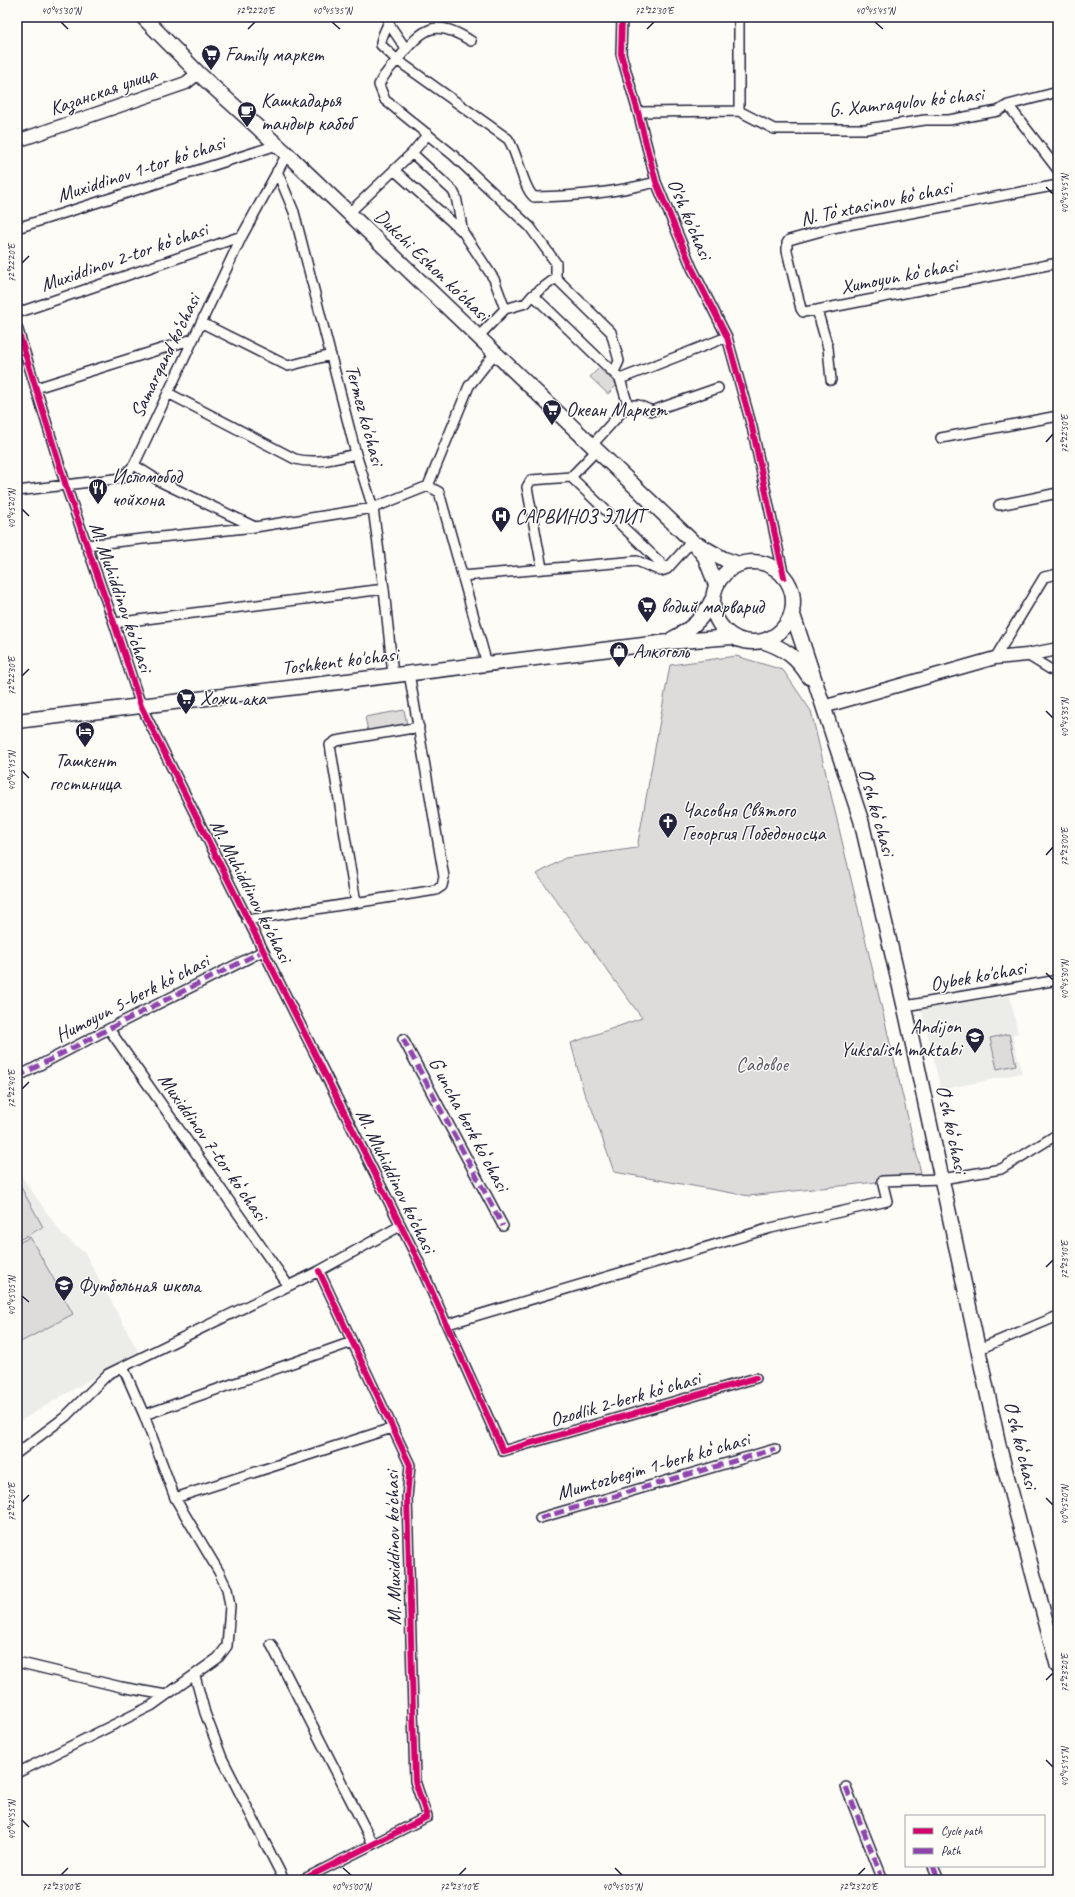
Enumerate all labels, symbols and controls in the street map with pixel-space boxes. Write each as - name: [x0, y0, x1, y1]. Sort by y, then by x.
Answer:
- text: 40°45'30"N: [41, 4, 83, 17]
- text: 72°22'20"E: [236, 4, 276, 17]
- text: 40°45'35"N: [312, 4, 354, 17]
- text: 72°22'30"E: [635, 4, 675, 17]
- text: 40°45'45"N: [855, 4, 897, 17]
- place label: Family маркет: [225, 42, 325, 67]
- supermarket icon: Family маркет: [200, 43, 222, 71]
- street label: Казанская улица: [46, 61, 161, 122]
- street label: G. Xamraqulov koʻchasi: [827, 81, 987, 123]
- place label: Кашкадарья тандыр кабоб: [261, 88, 358, 136]
- cafe icon: Кашкадарья тандыр кабоб: [236, 100, 258, 128]
- street label: Muxiddinov 1-tor koʻchasi: [54, 129, 230, 208]
- text: 40°45'45"N: [1058, 172, 1071, 214]
- street label: N. Toʻxtasinov koʻchasi: [798, 174, 956, 231]
- street label: O'sh ko'chasi: [662, 175, 719, 265]
- street label: Dukchi Eshon ko'chasi: [369, 204, 497, 328]
- street label: Muxiddinov 2-tor koʻchasi: [37, 216, 213, 297]
- text: 72°22'20"E: [5, 242, 18, 282]
- street label: Xumoyun koʻchasi: [839, 252, 962, 300]
- street label: Samarqand ko‘chasi: [124, 288, 207, 422]
- street label: Termez ko'chasi: [340, 362, 391, 470]
- place label: Океан Маркет: [566, 397, 669, 422]
- supermarket icon: Океан Маркет: [541, 398, 563, 426]
- text: 72°22'50"E: [1058, 413, 1071, 453]
- place label: Исломобод чойхона: [112, 464, 183, 512]
- restaurant icon: Исломобод чойхона: [87, 477, 109, 505]
- text: 40°45'20"N: [5, 487, 18, 529]
- place label: САРВИНОЗ ЭЛИТ: [515, 504, 650, 529]
- hospital icon: САРВИНОЗ ЭЛИТ: [490, 505, 512, 533]
- street label: M. Muhiddinov ko'chasi: [84, 519, 159, 677]
- place label: водий марварид: [661, 594, 765, 619]
- supermarket icon: водий марварид: [636, 595, 658, 623]
- place label: Алкоголь: [633, 639, 690, 664]
- shop icon: Алкоголь: [608, 640, 630, 668]
- street label: Toshkent ko'chasi: [281, 641, 402, 681]
- text: 72°22'30"E: [5, 655, 18, 695]
- place label: Хожи ака: [200, 686, 267, 711]
- supermarket icon: Хожи ака: [175, 687, 197, 715]
- text: 40°45'35"N: [1058, 696, 1071, 738]
- hotel icon: Ташкент гостиница: [74, 720, 96, 748]
- place label: Ташкент гостиница: [49, 748, 122, 796]
- text: 40°45'15"N: [5, 749, 18, 791]
- street label: Oʻsh koʻchasi: [853, 766, 902, 861]
- place label: Часовня Святого Геооргия Победоносца: [682, 798, 827, 846]
- church icon: Часовня Святого Геооргия Победоносца: [657, 811, 679, 839]
- street label: M. Muhiddinov ko'chasi: [204, 815, 299, 969]
- text: 72°23'00"E: [1058, 826, 1071, 866]
- street label: Humoyun 5-berk koʻchasi: [51, 947, 215, 1048]
- street label: Oybek ko'chasi: [928, 955, 1030, 997]
- text: 40°45'30"N: [1058, 958, 1071, 1000]
- place label: Andijon Yuksalish maktabi: [840, 1014, 963, 1062]
- school or university icon: Andijon Yuksalish maktabi: [964, 1026, 986, 1054]
- park label: Садовое: [736, 1052, 789, 1077]
- street label: Gʻuncha berk koʻchasi: [423, 1053, 516, 1197]
- text: 72°22'40"E: [5, 1068, 18, 1108]
- street label: Muxiddinov 7-tor koʻchasi: [153, 1068, 275, 1228]
- street label: Oʻsh koʻchasi: [930, 1083, 974, 1178]
- street label: M. Muhiddinov ko'chasi: [350, 1105, 443, 1259]
- text: 72°23'10"E: [1058, 1239, 1071, 1279]
- place label: Футбольная школа: [78, 1273, 202, 1298]
- text: 40°45'05"N: [5, 1274, 18, 1316]
- school or university icon: Футбольная школа: [53, 1274, 75, 1302]
- street label: Ozodlik 2-berk koʻchasi: [547, 1365, 705, 1432]
- street label: Oʻsh koʻchasi: [998, 1399, 1044, 1494]
- street label: Mumtozbegim 1-berk koʻchasi: [554, 1426, 754, 1505]
- street label: M. Muxiddinov ko'chasi: [379, 1468, 407, 1626]
- text: 72°22'50"E: [5, 1481, 18, 1521]
- text: 40°45'20"N: [1058, 1483, 1071, 1525]
- text: 72°23'20"E: [1058, 1652, 1071, 1692]
- text: 40°45'15"N: [1058, 1745, 1071, 1787]
- text: 40°44'55"N: [5, 1798, 18, 1840]
- legend: [905, 1815, 1045, 1867]
- text: Cycle path: [941, 1823, 983, 1839]
- text: Path: [941, 1843, 961, 1859]
- text: 72°23'00"E: [42, 1880, 82, 1893]
- text: 40°45'00"N: [331, 1880, 373, 1893]
- text: 72°23'10"E: [440, 1880, 480, 1893]
- text: 40°45'05"N: [602, 1880, 644, 1893]
- text: 72°23'20"E: [839, 1880, 879, 1893]

